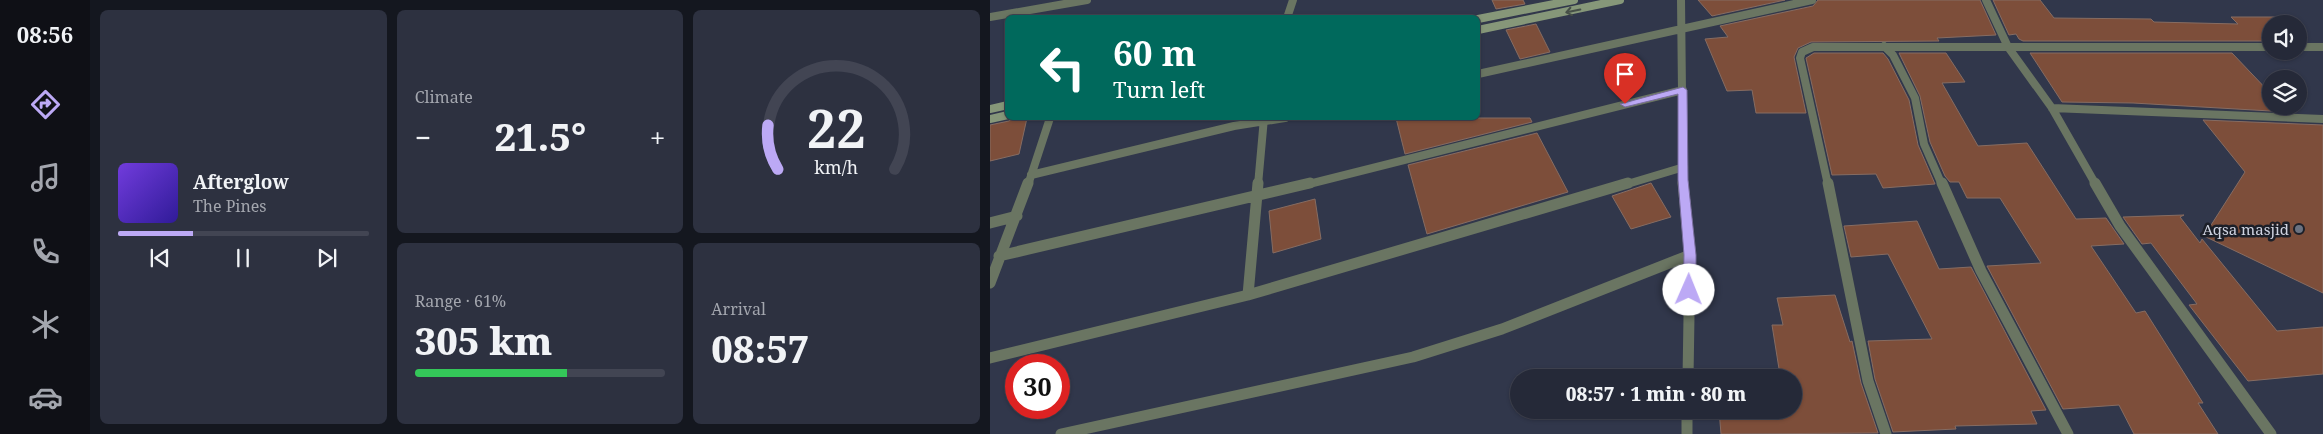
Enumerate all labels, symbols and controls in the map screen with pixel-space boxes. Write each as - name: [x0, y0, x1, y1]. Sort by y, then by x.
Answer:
- one-way arrow: [1565, 7, 1581, 16]
- map controls: [2262, 15, 2307, 115]
- button: sound: [2262, 15, 2307, 60]
- text: 08:56: [17, 19, 73, 49]
- text: 60 m: [1113, 29, 1196, 76]
- icon: left: [1030, 35, 1095, 100]
- pin: [1604, 53, 1646, 104]
- icon: arrive: [1611, 60, 1639, 88]
- button: layers: [2262, 70, 2307, 115]
- text: Turn left: [1113, 74, 1205, 104]
- text: Climate: [415, 86, 473, 108]
- icon: directions: [28, 87, 63, 122]
- text: 22: [807, 92, 866, 163]
- text: 21.5°: [494, 110, 586, 162]
- text: −: [415, 118, 431, 156]
- text: +: [650, 118, 665, 156]
- text: km/h: [815, 155, 859, 179]
- icon: music: [28, 160, 63, 195]
- text: Afterglow: [193, 169, 289, 195]
- text: The Pines: [193, 195, 267, 217]
- place label: Aqsa masjid: [2203, 219, 2289, 239]
- marker: Aqsa masjid: [2293, 223, 2305, 235]
- icon: phone: [28, 234, 63, 269]
- icon: previous: [146, 244, 174, 272]
- icon: pause: [229, 244, 257, 272]
- icon: next: [313, 244, 341, 272]
- position arrow: [1662, 263, 1714, 315]
- text: Range · 61%: [415, 290, 506, 312]
- text: Arrival: [711, 298, 766, 320]
- icon: climate: [28, 307, 63, 342]
- text: 305 km: [415, 314, 552, 366]
- text: 08:57: [711, 322, 809, 374]
- speed limit sign: 30: [1005, 354, 1070, 419]
- icon: car: [28, 380, 63, 415]
- text: 08:57 · 1 min · 80 m: [1566, 381, 1746, 407]

